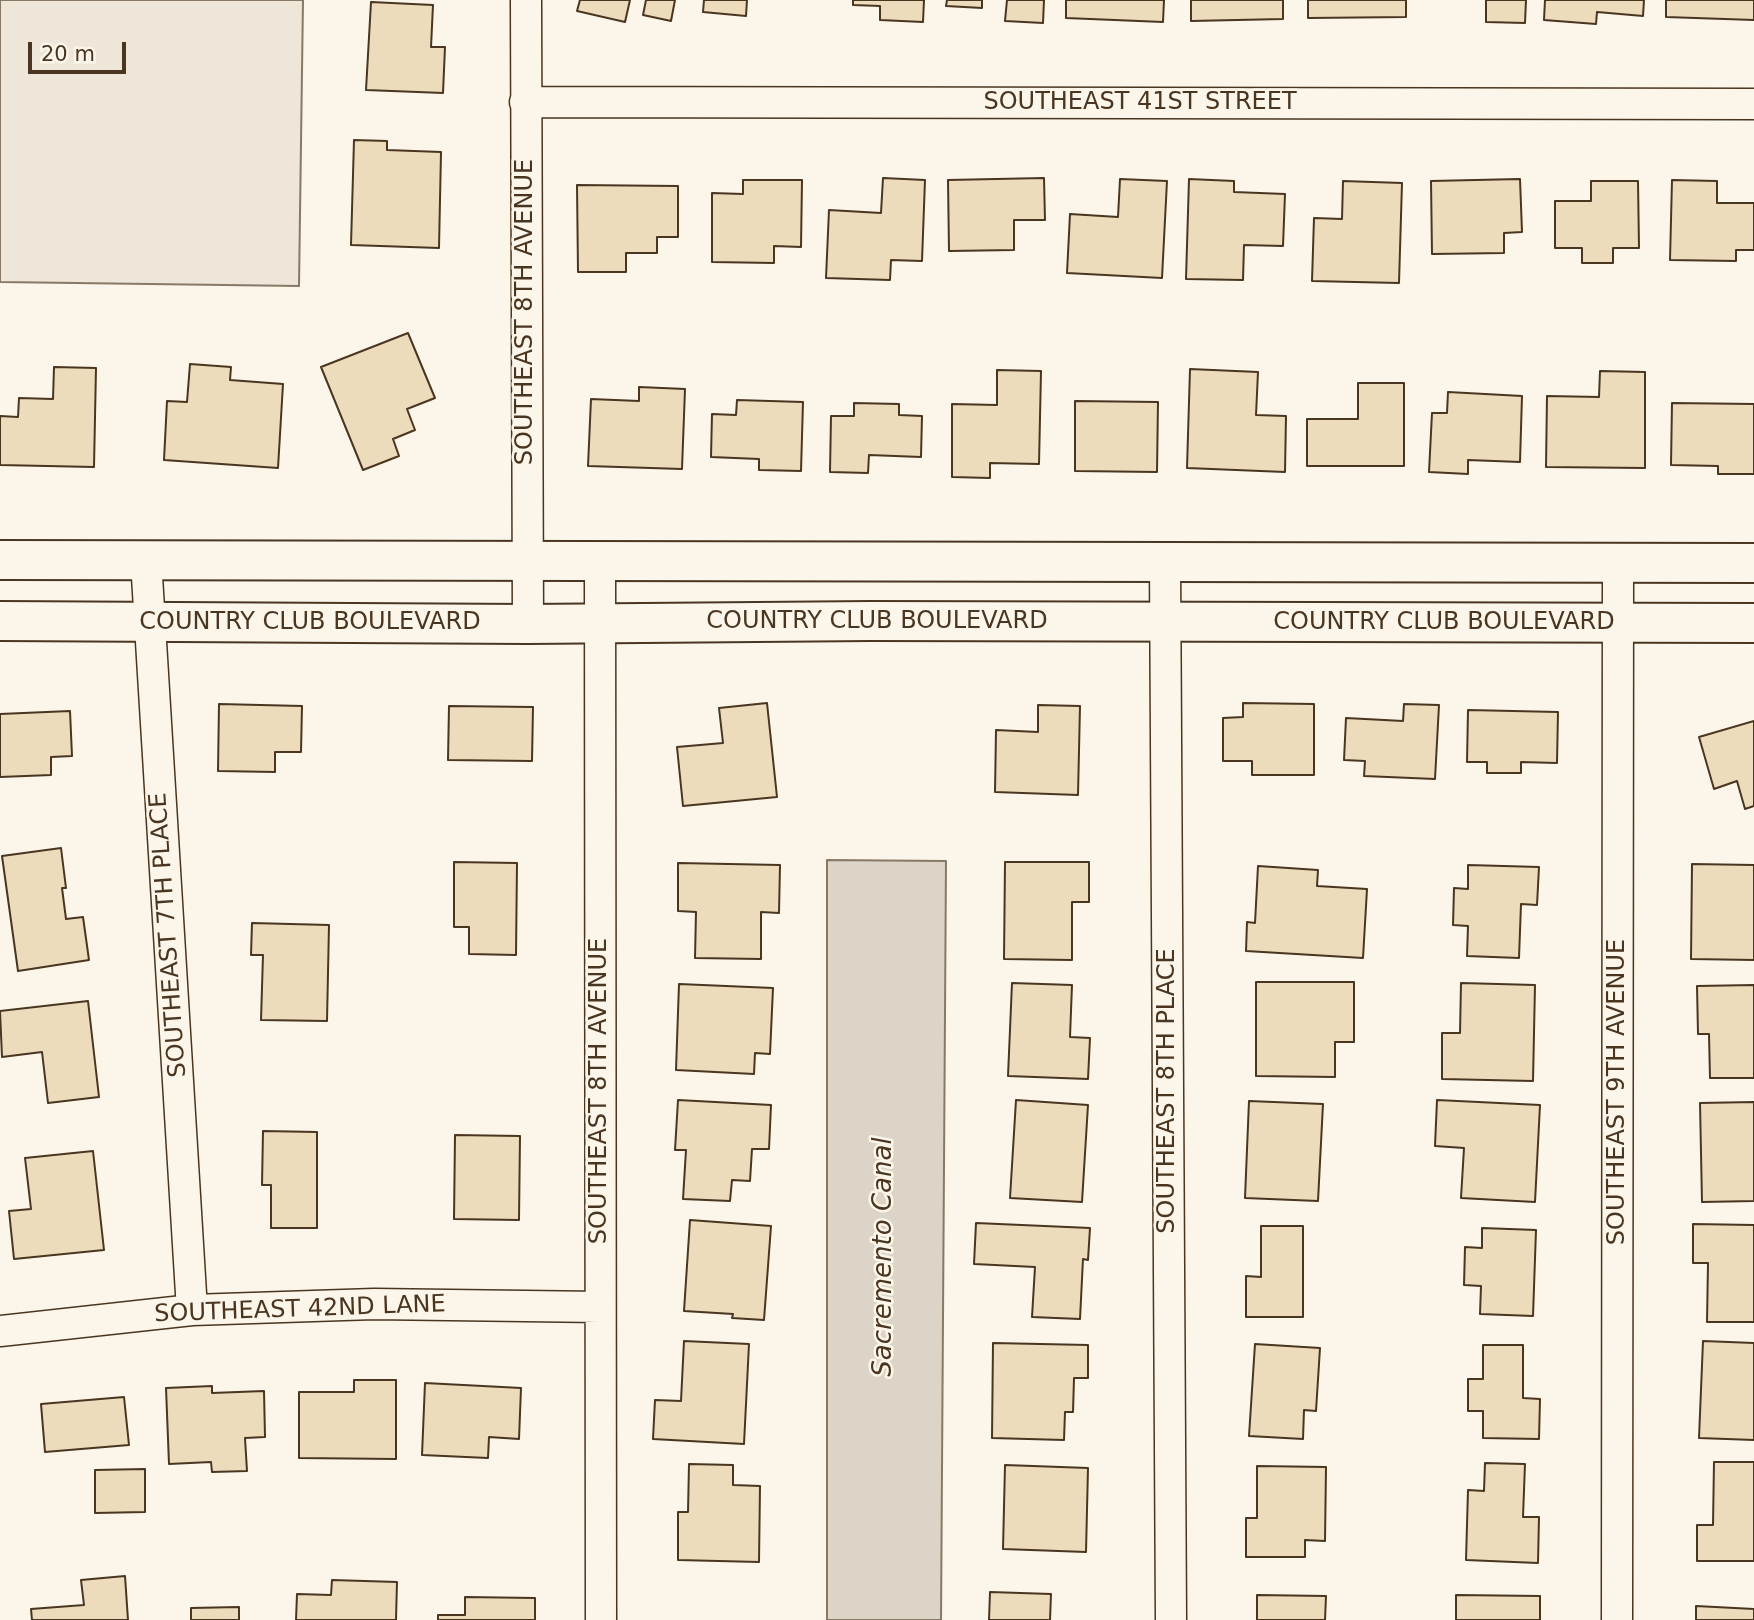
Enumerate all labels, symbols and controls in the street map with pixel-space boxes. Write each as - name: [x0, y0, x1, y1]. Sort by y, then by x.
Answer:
- scale bar: [32, 28, 130, 72]
- text: 20 m: [41, 42, 95, 66]
- street label: SOUTHEAST 41ST STREET: [983, 89, 1297, 117]
- street label: SOUTHEAST 8TH AVENUE: [512, 159, 540, 465]
- street label: COUNTRY CLUB BOULEVARD: [706, 608, 1048, 636]
- street label: COUNTRY CLUB BOULEVARD: [139, 609, 481, 637]
- street label: COUNTRY CLUB BOULEVARD: [1273, 609, 1615, 637]
- street label: SOUTHEAST 7TH PLACE: [145, 792, 193, 1078]
- street label: SOUTHEAST 8TH AVENUE: [586, 938, 614, 1244]
- street label: SOUTHEAST 9TH AVENUE: [1604, 939, 1632, 1245]
- street label: SOUTHEAST 8TH PLACE: [1154, 948, 1182, 1234]
- water label: Sacremento Canal: [868, 1137, 900, 1377]
- street label: SOUTHEAST 42ND LANE: [154, 1291, 446, 1329]

